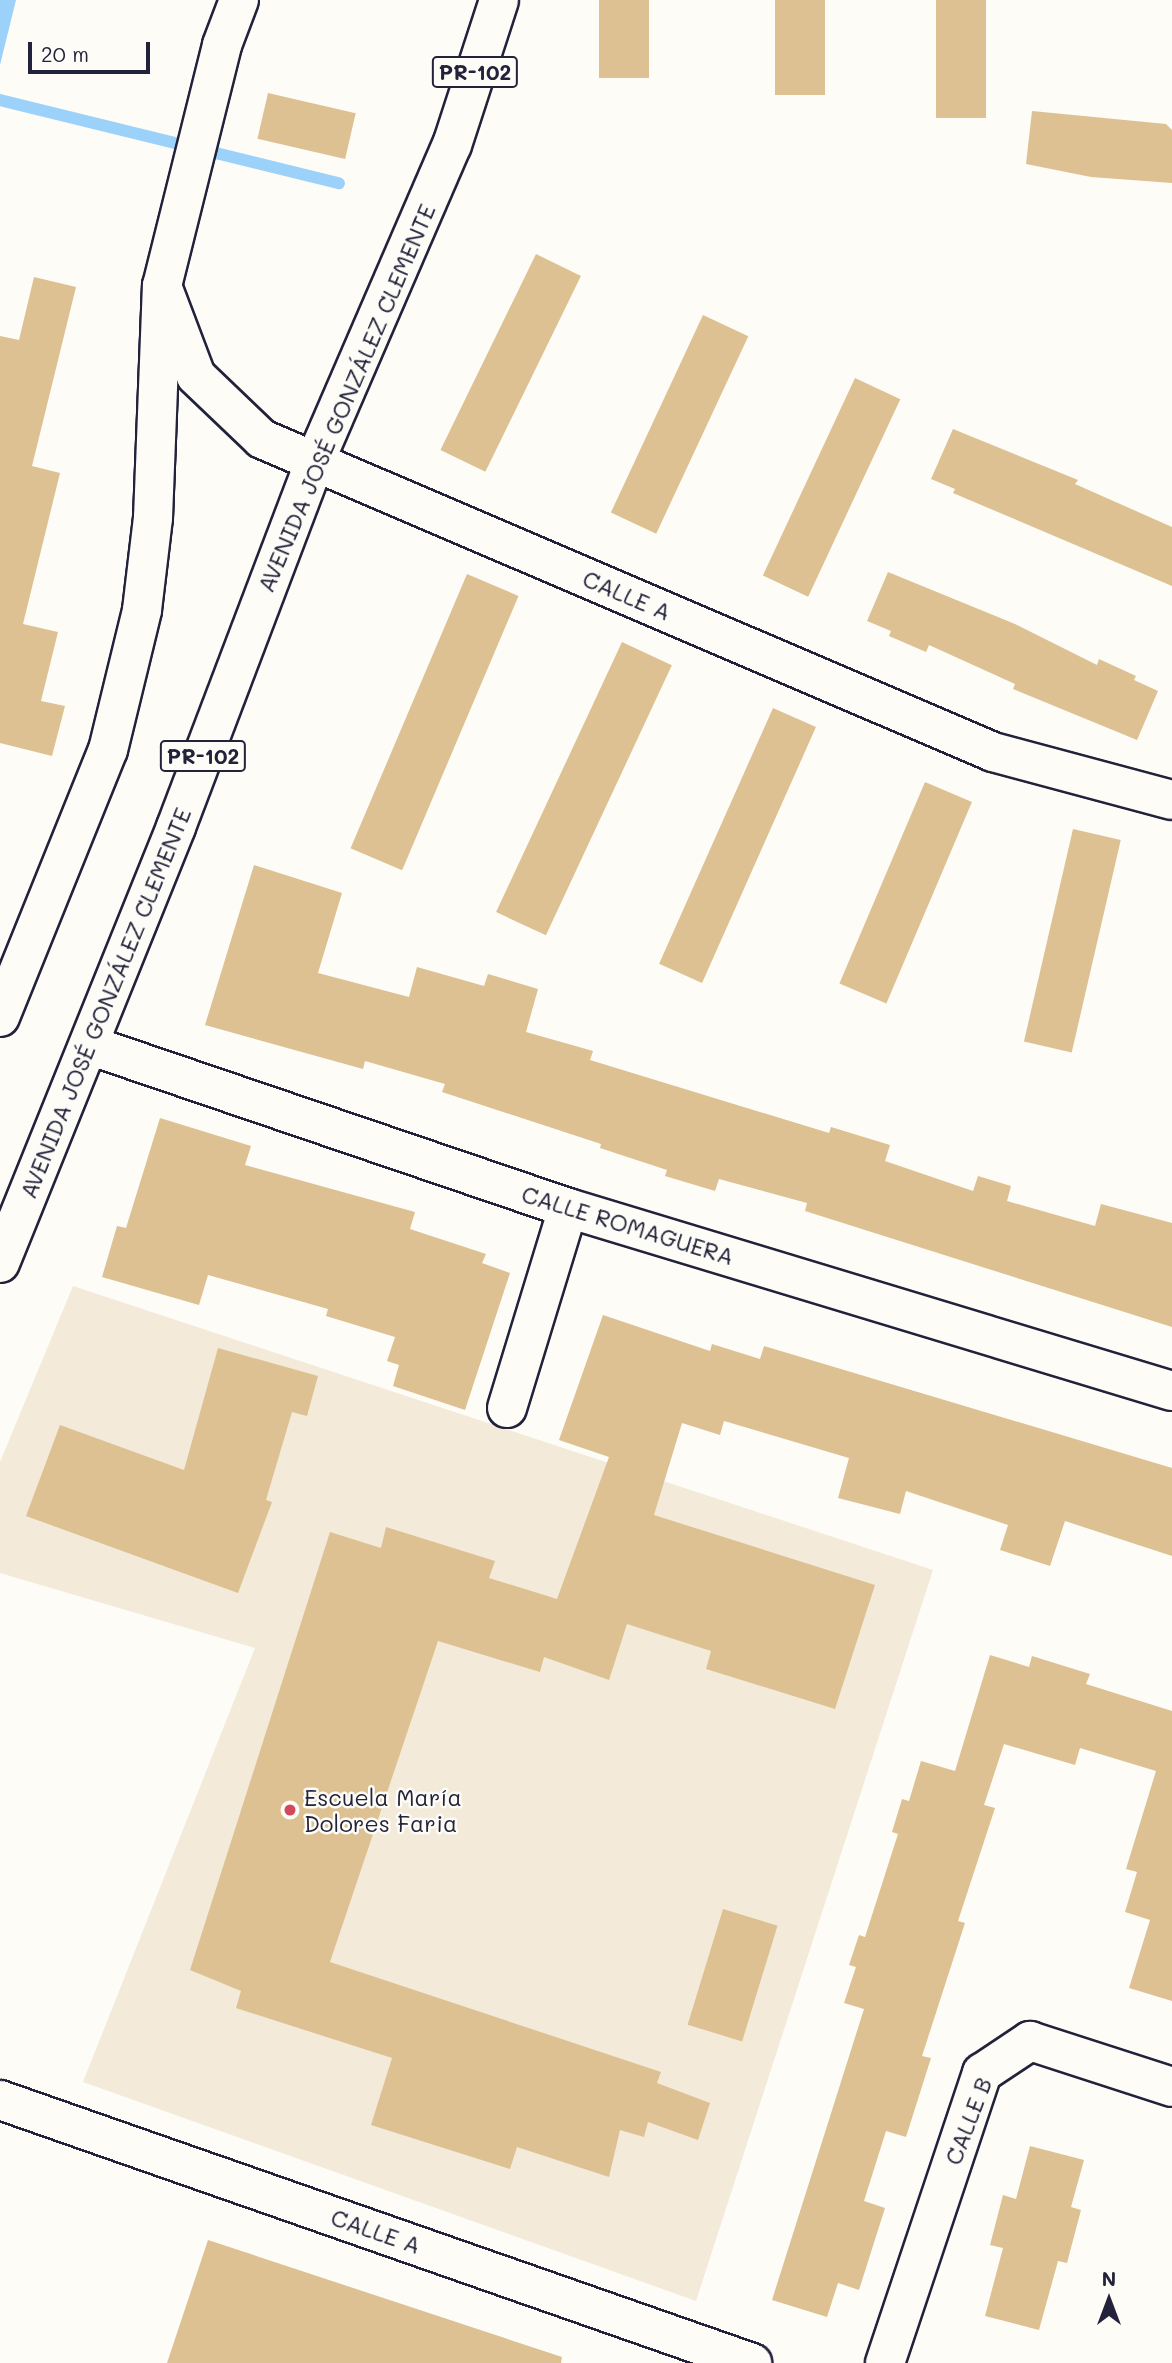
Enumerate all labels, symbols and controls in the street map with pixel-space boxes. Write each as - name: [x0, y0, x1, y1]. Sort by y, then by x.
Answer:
- scale bar: [32, 28, 154, 72]
- text: 20 m: [41, 40, 89, 67]
- road number: PR-102: [431, 55, 519, 90]
- street label: AVENIDA JOSÉ GONZÁLEZ CLEMENTE: [251, 200, 441, 596]
- street label: CALLE A: [579, 564, 675, 626]
- road number: PR-102: [159, 738, 247, 774]
- street label: AVENIDA JOSÉ GONZÁLEZ CLEMENTE: [14, 804, 196, 1202]
- street label: CALLE ROMAGUERA: [519, 1180, 737, 1270]
- place label: Escuela María Dolores Faria: [304, 1783, 462, 1837]
- marker: Escuela María Dolores Faria: [282, 1802, 298, 1818]
- street label: CALLE B: [939, 2073, 997, 2169]
- street label: CALLE A: [328, 2203, 424, 2259]
- north arrow: [1074, 2265, 1144, 2335]
- text: N: [1102, 2266, 1116, 2291]

